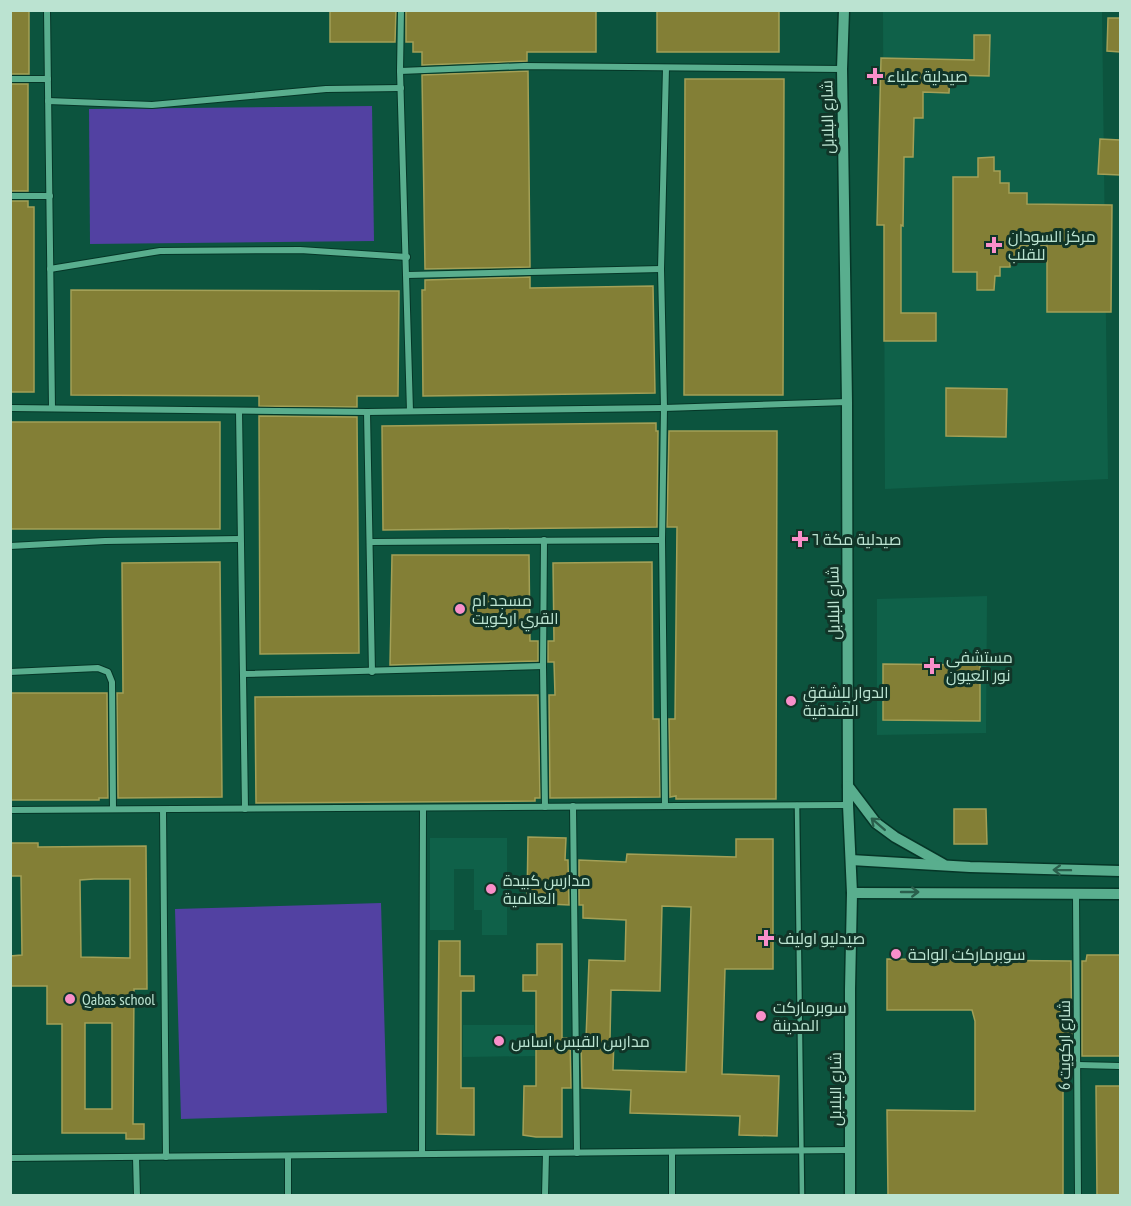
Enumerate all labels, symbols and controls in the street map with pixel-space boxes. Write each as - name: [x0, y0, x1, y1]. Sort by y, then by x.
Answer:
- place label: صيدلية علياء: [887, 66, 968, 86]
- marker: صيدلية علياء: [868, 69, 882, 83]
- street label: شارع البلابل: [816, 80, 840, 154]
- place label: مركز السودان للقلب: [1008, 226, 1096, 264]
- marker: مركز السودان للقلب: [985, 236, 1003, 254]
- place label: صيدلية مكة ٦: [812, 529, 901, 549]
- marker: صيدلية مكة ٦: [793, 532, 807, 546]
- street label: شارع البلابل: [822, 566, 846, 640]
- place label: مسجد ام القري اركويت: [472, 590, 559, 632]
- marker: مسجد ام القري اركويت: [453, 602, 467, 616]
- place label: مستشفى نور العيون: [946, 647, 1013, 686]
- marker: مستشفى نور العيون: [923, 657, 941, 675]
- place label: الدوار للشقق الفندقية: [803, 682, 889, 720]
- marker: الدوار للشقق الفندقية: [784, 694, 798, 708]
- one-way arrow: [870, 818, 886, 831]
- one-way arrow: [1053, 865, 1073, 876]
- place label: مدارس كبيدة العالمية: [503, 870, 590, 908]
- marker: مدارس كبيدة العالمية: [484, 882, 498, 896]
- one-way arrow: [900, 886, 920, 898]
- place label: صيدليو اوليف: [778, 928, 865, 948]
- marker: صيدليو اوليف: [759, 931, 773, 945]
- place label: سوبرماركت الواحة: [908, 944, 1026, 964]
- marker: سوبرماركت الواحة: [889, 947, 903, 961]
- place label: Qabas school: [82, 989, 155, 1009]
- marker: Qabas school: [63, 992, 77, 1006]
- place label: سوبرماركت المدينة: [773, 997, 847, 1035]
- street label: شارع اركويت 6: [1054, 1000, 1076, 1090]
- marker: سوبرماركت المدينة: [754, 1009, 768, 1023]
- place label: مدارس القبس اساس: [511, 1031, 650, 1052]
- marker: مدارس القبس اساس: [492, 1034, 506, 1048]
- street label: شارع البلابل: [825, 1052, 847, 1126]

